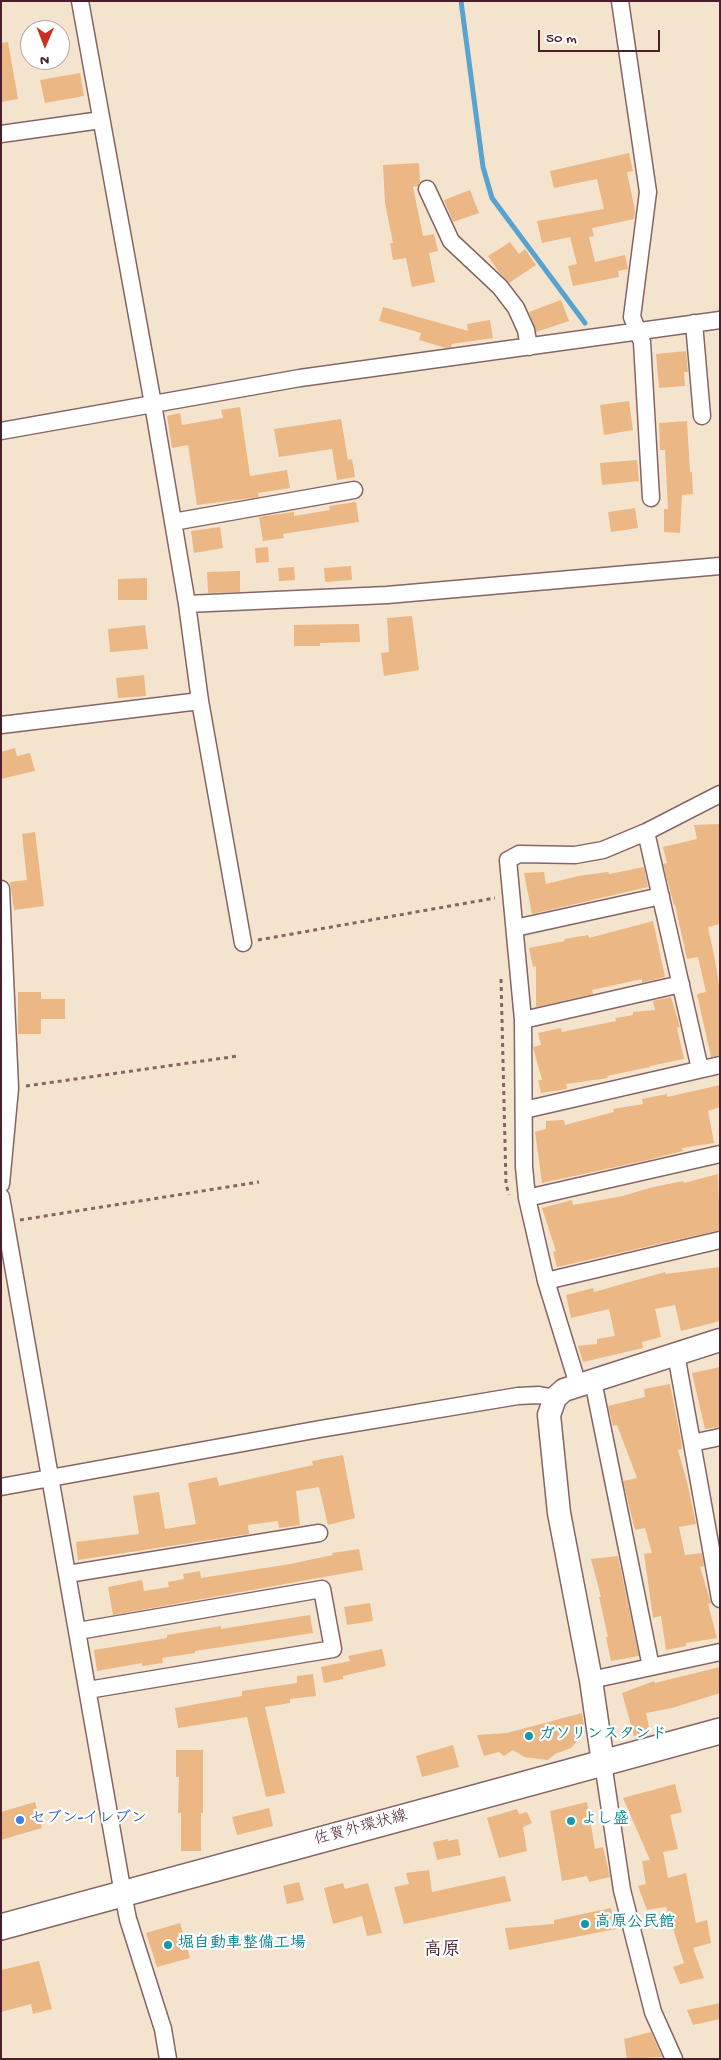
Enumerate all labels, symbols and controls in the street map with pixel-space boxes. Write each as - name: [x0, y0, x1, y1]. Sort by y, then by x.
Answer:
- north arrow: [20, 20, 70, 70]
- scale bar: [541, 20, 664, 52]
- text: 50 m: [546, 30, 577, 48]
- text: N: [40, 51, 49, 68]
- place label: ガソリンスタンド: [539, 1726, 667, 1746]
- marker: ガソリンスタンド: [523, 1730, 535, 1742]
- street label: 佐賀外環状線: [312, 1807, 410, 1851]
- place label: セブン-イレブン: [30, 1810, 147, 1830]
- place label: よし盛: [581, 1811, 629, 1831]
- marker: セブン-イレブン: [14, 1814, 26, 1826]
- marker: よし盛: [565, 1815, 577, 1827]
- place label: 高原公民館: [595, 1914, 675, 1934]
- marker: 高原公民館: [579, 1918, 591, 1930]
- place label: 堀自動車整備工場: [178, 1935, 306, 1955]
- marker: 堀自動車整備工場: [162, 1939, 174, 1951]
- district label: 高原: [424, 1940, 460, 1962]

